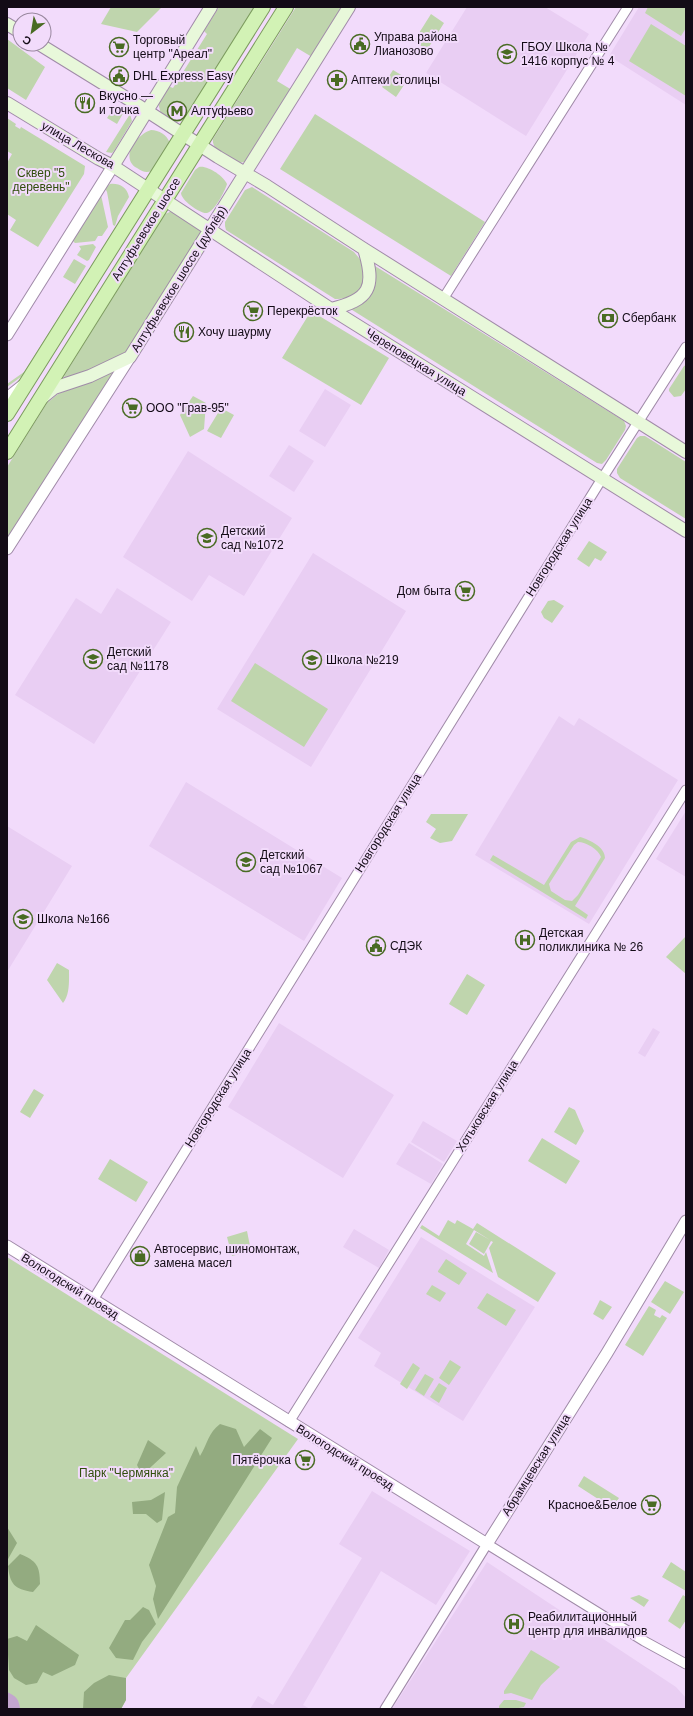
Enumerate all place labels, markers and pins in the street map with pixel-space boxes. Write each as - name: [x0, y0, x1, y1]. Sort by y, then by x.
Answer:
- place label: Управа района Лианозово: [374, 30, 458, 58]
- place label: Торговый центр "Ареал": [133, 33, 212, 61]
- public building icon: Управа района Лианозово: [349, 33, 371, 55]
- supermarket icon: Торговый центр "Ареал": [108, 36, 130, 58]
- place label: ГБОУ Школа № 1416 корпус № 4: [521, 40, 615, 68]
- school or university icon: ГБОУ Школа № 1416 корпус № 4: [496, 43, 518, 65]
- public building icon: DHL Express Easy: [108, 65, 130, 87]
- place label: DHL Express Easy: [133, 69, 233, 83]
- pharmacy icon: Аптеки столицы: [326, 69, 348, 91]
- place label: Аптеки столицы: [351, 73, 440, 87]
- place label: Вкусно — и точка: [99, 89, 153, 117]
- restaurant icon: Вкусно — и точка: [74, 92, 96, 114]
- metro station icon: Алтуфьево: [166, 100, 188, 122]
- place label: Алтуфьево: [191, 104, 254, 118]
- supermarket icon: Перекрёсток: [242, 300, 264, 322]
- place label: Перекрёсток: [267, 304, 338, 318]
- bank icon: Сбербанк: [597, 307, 619, 329]
- place label: Сбербанк: [622, 311, 677, 325]
- restaurant icon: Хочу шаурму: [173, 321, 195, 343]
- place label: Хочу шаурму: [198, 325, 271, 339]
- supermarket icon: ООО "Грав-95": [121, 397, 143, 419]
- place label: ООО "Грав-95": [146, 401, 229, 415]
- place label: Детский сад №1072: [221, 524, 284, 552]
- school or university icon: Детский сад №1072: [196, 527, 218, 549]
- supermarket icon: Дом быта: [454, 580, 476, 602]
- place label: Дом быта: [397, 584, 451, 598]
- place label: Детский сад №1178: [107, 645, 169, 673]
- school or university icon: Детский сад №1178: [82, 648, 104, 670]
- school or university icon: Школа №219: [301, 649, 323, 671]
- place label: Школа №219: [326, 653, 399, 667]
- place label: Детский сад №1067: [260, 848, 323, 876]
- school or university icon: Детский сад №1067: [235, 851, 257, 873]
- school or university icon: Школа №166: [12, 908, 34, 930]
- place label: Школа №166: [37, 912, 110, 926]
- place label: Детская поликлиника № 26: [539, 926, 643, 954]
- hospital icon: Детская поликлиника № 26: [514, 929, 536, 951]
- public building icon: СДЭК: [365, 935, 387, 957]
- place label: СДЭК: [390, 939, 422, 953]
- place label: Автосервис, шиномонтаж, замена масел: [154, 1242, 300, 1270]
- shop icon: Автосервис, шиномонтаж, замена масел: [129, 1245, 151, 1267]
- supermarket icon: Пятёрочка: [294, 1449, 316, 1471]
- place label: Пятёрочка: [232, 1453, 291, 1467]
- supermarket icon: Красное&Белое: [640, 1494, 662, 1516]
- place label: Красное&Белое: [548, 1498, 637, 1512]
- place label: Реабилитационный центр для инвалидов: [528, 1610, 647, 1638]
- hospital icon: Реабилитационный центр для инвалидов: [503, 1613, 525, 1635]

